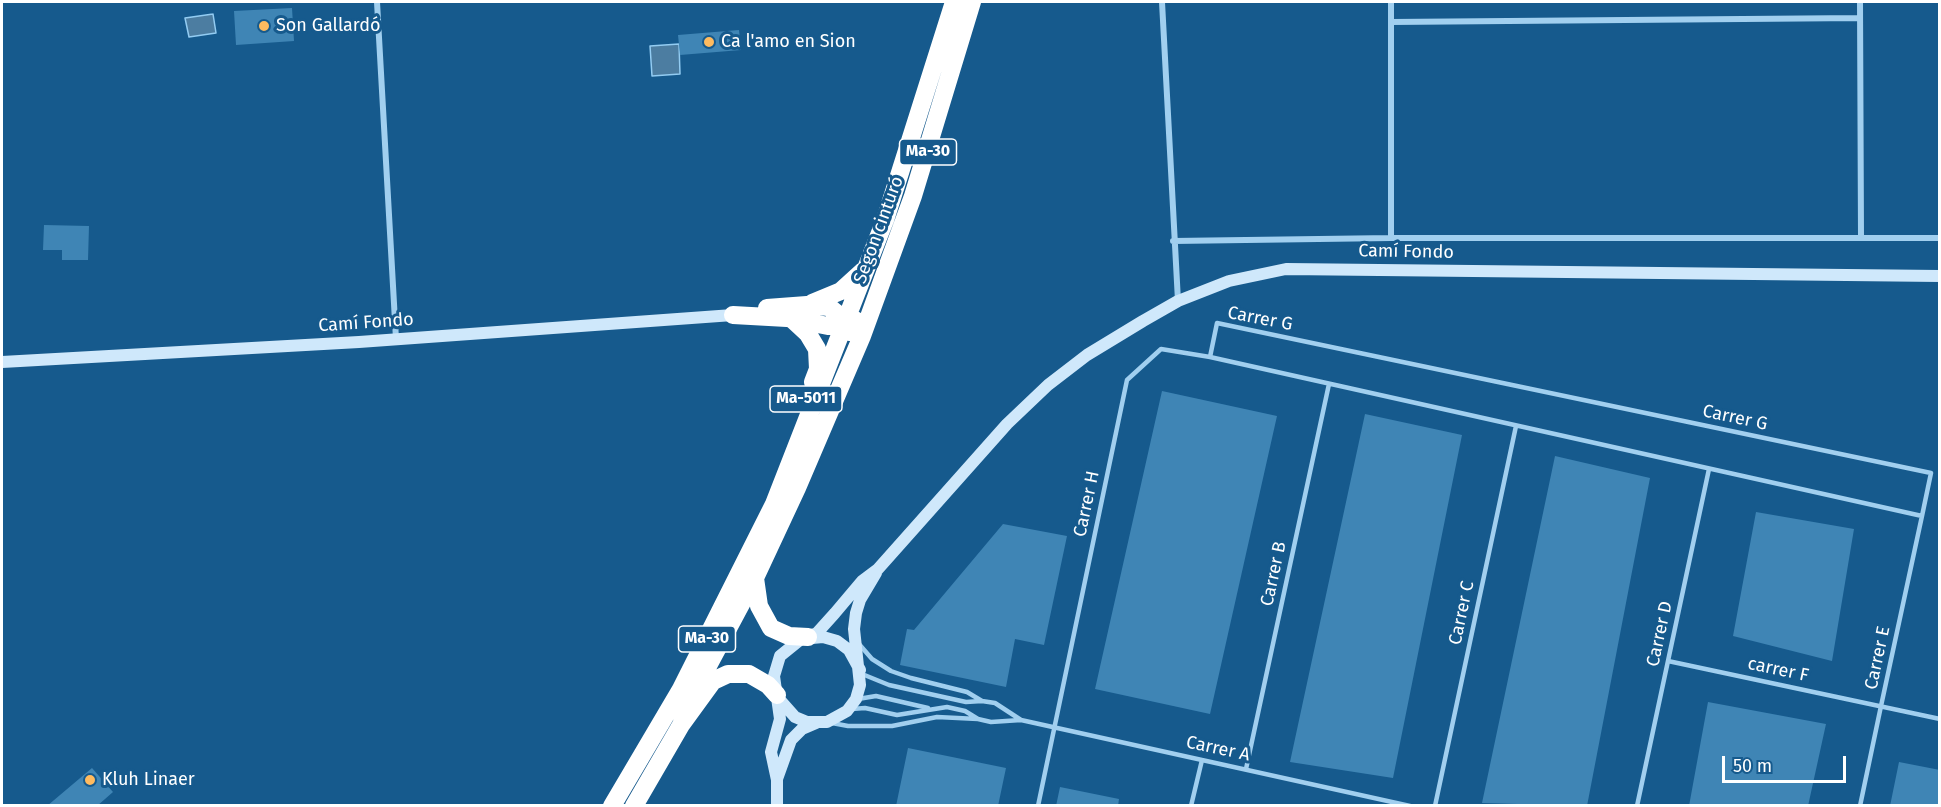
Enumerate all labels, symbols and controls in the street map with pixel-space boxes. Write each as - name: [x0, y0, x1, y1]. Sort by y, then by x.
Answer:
- place label: Son Gallardó: [276, 15, 381, 37]
- marker: Son Gallardó: [257, 19, 271, 33]
- place label: Ca l'amo en Sion: [721, 31, 856, 53]
- marker: Ca l'amo en Sion: [702, 35, 716, 49]
- road number: Ma-30: [900, 139, 956, 165]
- street label: Segon cinturó: [850, 173, 908, 287]
- street label: Camí Fondo: [1358, 240, 1454, 264]
- street label: Carrer G: [1226, 302, 1294, 336]
- street label: Camí Fondo: [318, 309, 414, 337]
- road number: Ma-5011: [770, 386, 842, 412]
- street label: Carrer G: [1701, 401, 1769, 435]
- street label: Carrer H: [1069, 469, 1105, 539]
- street label: Carrer B: [1257, 540, 1291, 608]
- street label: Carrer C: [1445, 579, 1479, 647]
- street label: Carrer D: [1643, 599, 1677, 669]
- street label: Carrer E: [1861, 624, 1895, 692]
- road number: Ma-30: [678, 626, 736, 652]
- street label: carrer F: [1745, 653, 1811, 687]
- street label: Carrer A: [1184, 732, 1252, 766]
- scale bar: [1725, 744, 1850, 782]
- text: 50 m: [1733, 755, 1772, 777]
- place label: Kluh Linaer: [102, 769, 195, 791]
- marker: Kluh Linaer: [83, 773, 97, 787]

